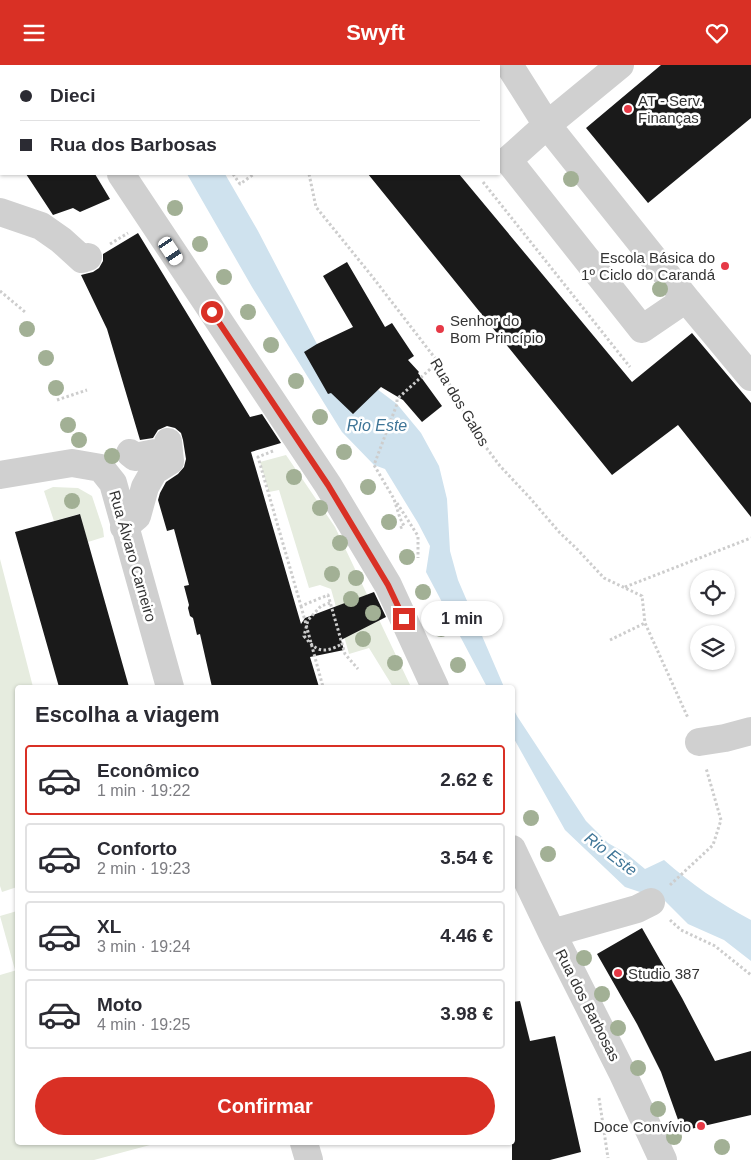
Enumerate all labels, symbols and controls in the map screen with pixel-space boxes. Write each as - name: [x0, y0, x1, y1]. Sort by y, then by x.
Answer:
- icon: menu: [20, 19, 48, 47]
- icon: heart: [703, 19, 731, 47]
- text: Swyft: [346, 20, 405, 45]
- text: Dieci: [50, 85, 95, 106]
- place label: AT - Serv. Finanças: [638, 92, 703, 126]
- marker: AT - Serv. Finanças: [622, 103, 634, 115]
- text: Rua dos Barbosas: [50, 134, 217, 155]
- car: [156, 234, 185, 268]
- place label: Escola Básica do 1º Ciclo do Carandá: [581, 249, 716, 283]
- marker: Escola Básica do 1º Ciclo do Carandá: [719, 260, 731, 272]
- route start: [201, 301, 223, 323]
- place label: Senhor do Bom Princípio: [450, 312, 543, 346]
- marker: Senhor do Bom Princípio: [434, 323, 446, 335]
- street label: Rua dos Galos: [427, 355, 493, 449]
- water label: Rio Este: [347, 417, 407, 434]
- street label: Rua Álvaro Carneiro: [106, 488, 160, 624]
- map controls: [690, 570, 735, 670]
- button: locate: [690, 570, 735, 615]
- callout: 1 min: [422, 601, 504, 637]
- route end: [393, 608, 415, 630]
- text: 1 min: [441, 610, 483, 627]
- button: layers: [690, 625, 735, 670]
- text: Escolha a viagem: [35, 702, 220, 727]
- icon: car: [37, 758, 82, 803]
- text: Econômico: [97, 760, 199, 781]
- text: 2.62 €: [440, 769, 493, 790]
- text: 1 min · 19:22: [97, 782, 190, 799]
- water label: Rio Este: [582, 829, 640, 879]
- icon: car: [37, 836, 82, 881]
- text: Conforto: [97, 838, 177, 859]
- text: 3.54 €: [440, 847, 493, 868]
- text: 2 min · 19:23: [97, 860, 190, 877]
- icon: car: [37, 914, 82, 959]
- text: XL: [97, 916, 121, 937]
- text: 4.46 €: [440, 925, 493, 946]
- text: 3 min · 19:24: [97, 938, 190, 955]
- street label: Rua dos Barbosas: [552, 946, 624, 1064]
- place label: Studio 387: [628, 965, 700, 982]
- marker: Studio 387: [612, 967, 624, 979]
- icon: car: [37, 992, 82, 1037]
- text: Moto: [97, 994, 142, 1015]
- text: 3.98 €: [440, 1003, 493, 1024]
- text: 4 min · 19:25: [97, 1016, 190, 1033]
- button: Confirmar: [35, 1077, 495, 1135]
- place label: Doce Convívio: [593, 1118, 691, 1135]
- marker: Doce Convívio: [695, 1120, 707, 1132]

